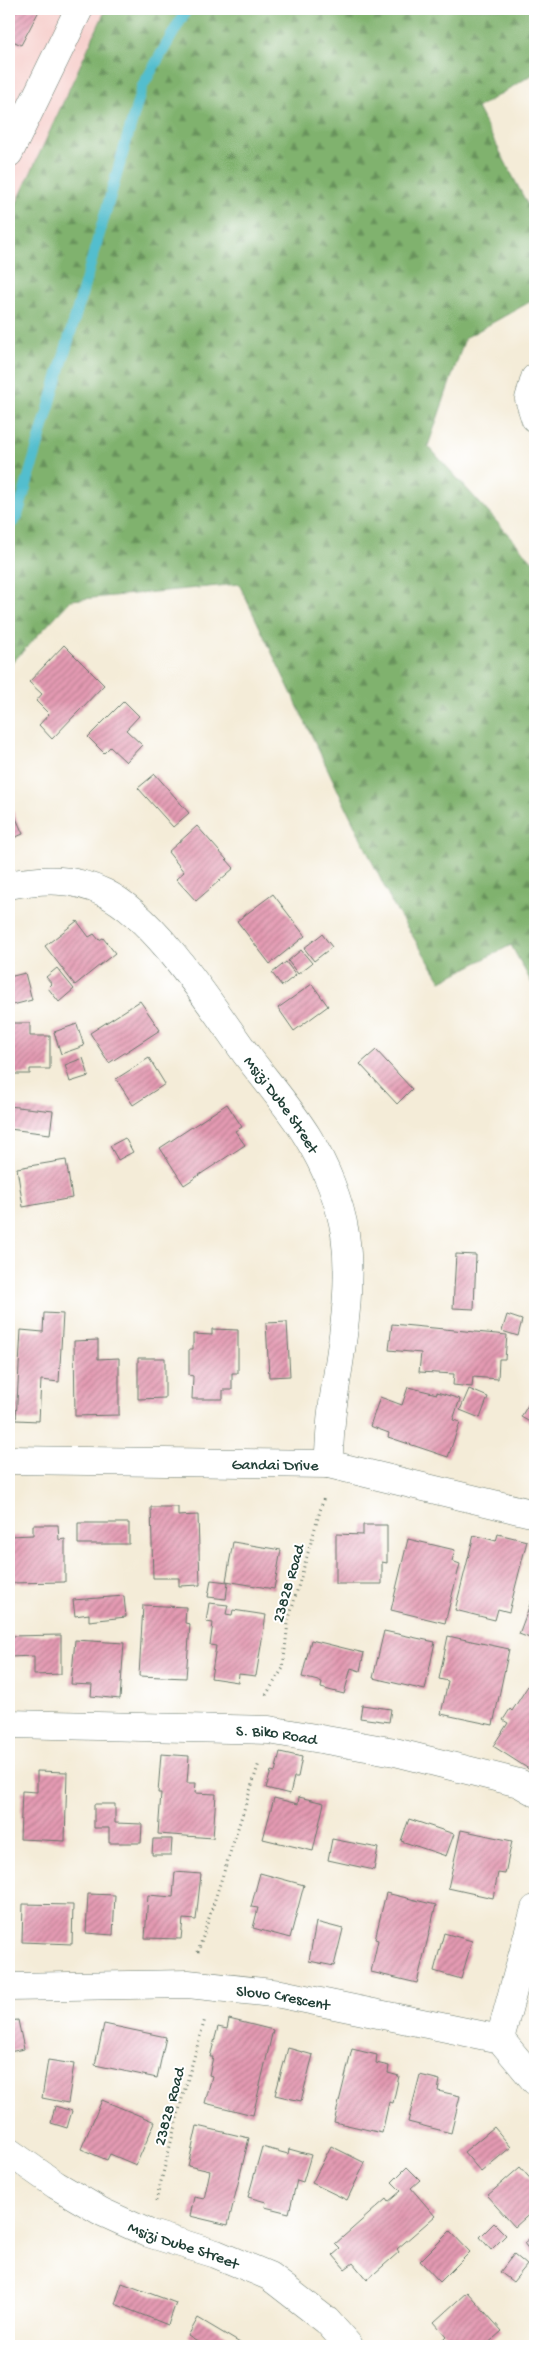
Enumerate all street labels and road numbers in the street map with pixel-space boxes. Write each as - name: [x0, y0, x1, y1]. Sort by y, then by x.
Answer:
- street label: Msizi Dube Street: [238, 1054, 322, 1159]
- street label: Gandai Drive: [231, 1457, 319, 1477]
- street label: 23828 Road: [270, 1541, 311, 1625]
- street label: S. Biko Road: [236, 1723, 320, 1752]
- street label: Slovo Crescent: [235, 1983, 332, 2017]
- street label: 23828 Road: [152, 2064, 191, 2148]
- street label: Msizi Dube Street: [124, 2219, 242, 2276]

